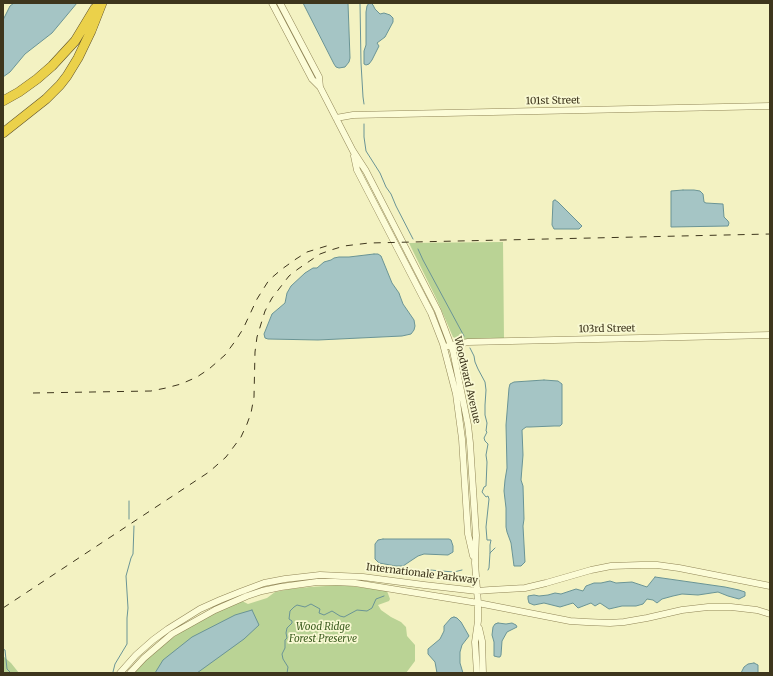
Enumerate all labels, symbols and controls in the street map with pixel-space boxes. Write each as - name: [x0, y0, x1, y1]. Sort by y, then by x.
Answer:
- street label: 101st Street: [526, 95, 580, 107]
- street label: 103rd Street: [579, 323, 635, 335]
- street label: Woodward Avenue: [451, 335, 483, 425]
- street label: Internationale Parkway: [365, 561, 479, 587]
- park label: Wood Ridge Forest Preserve: [289, 621, 357, 644]

